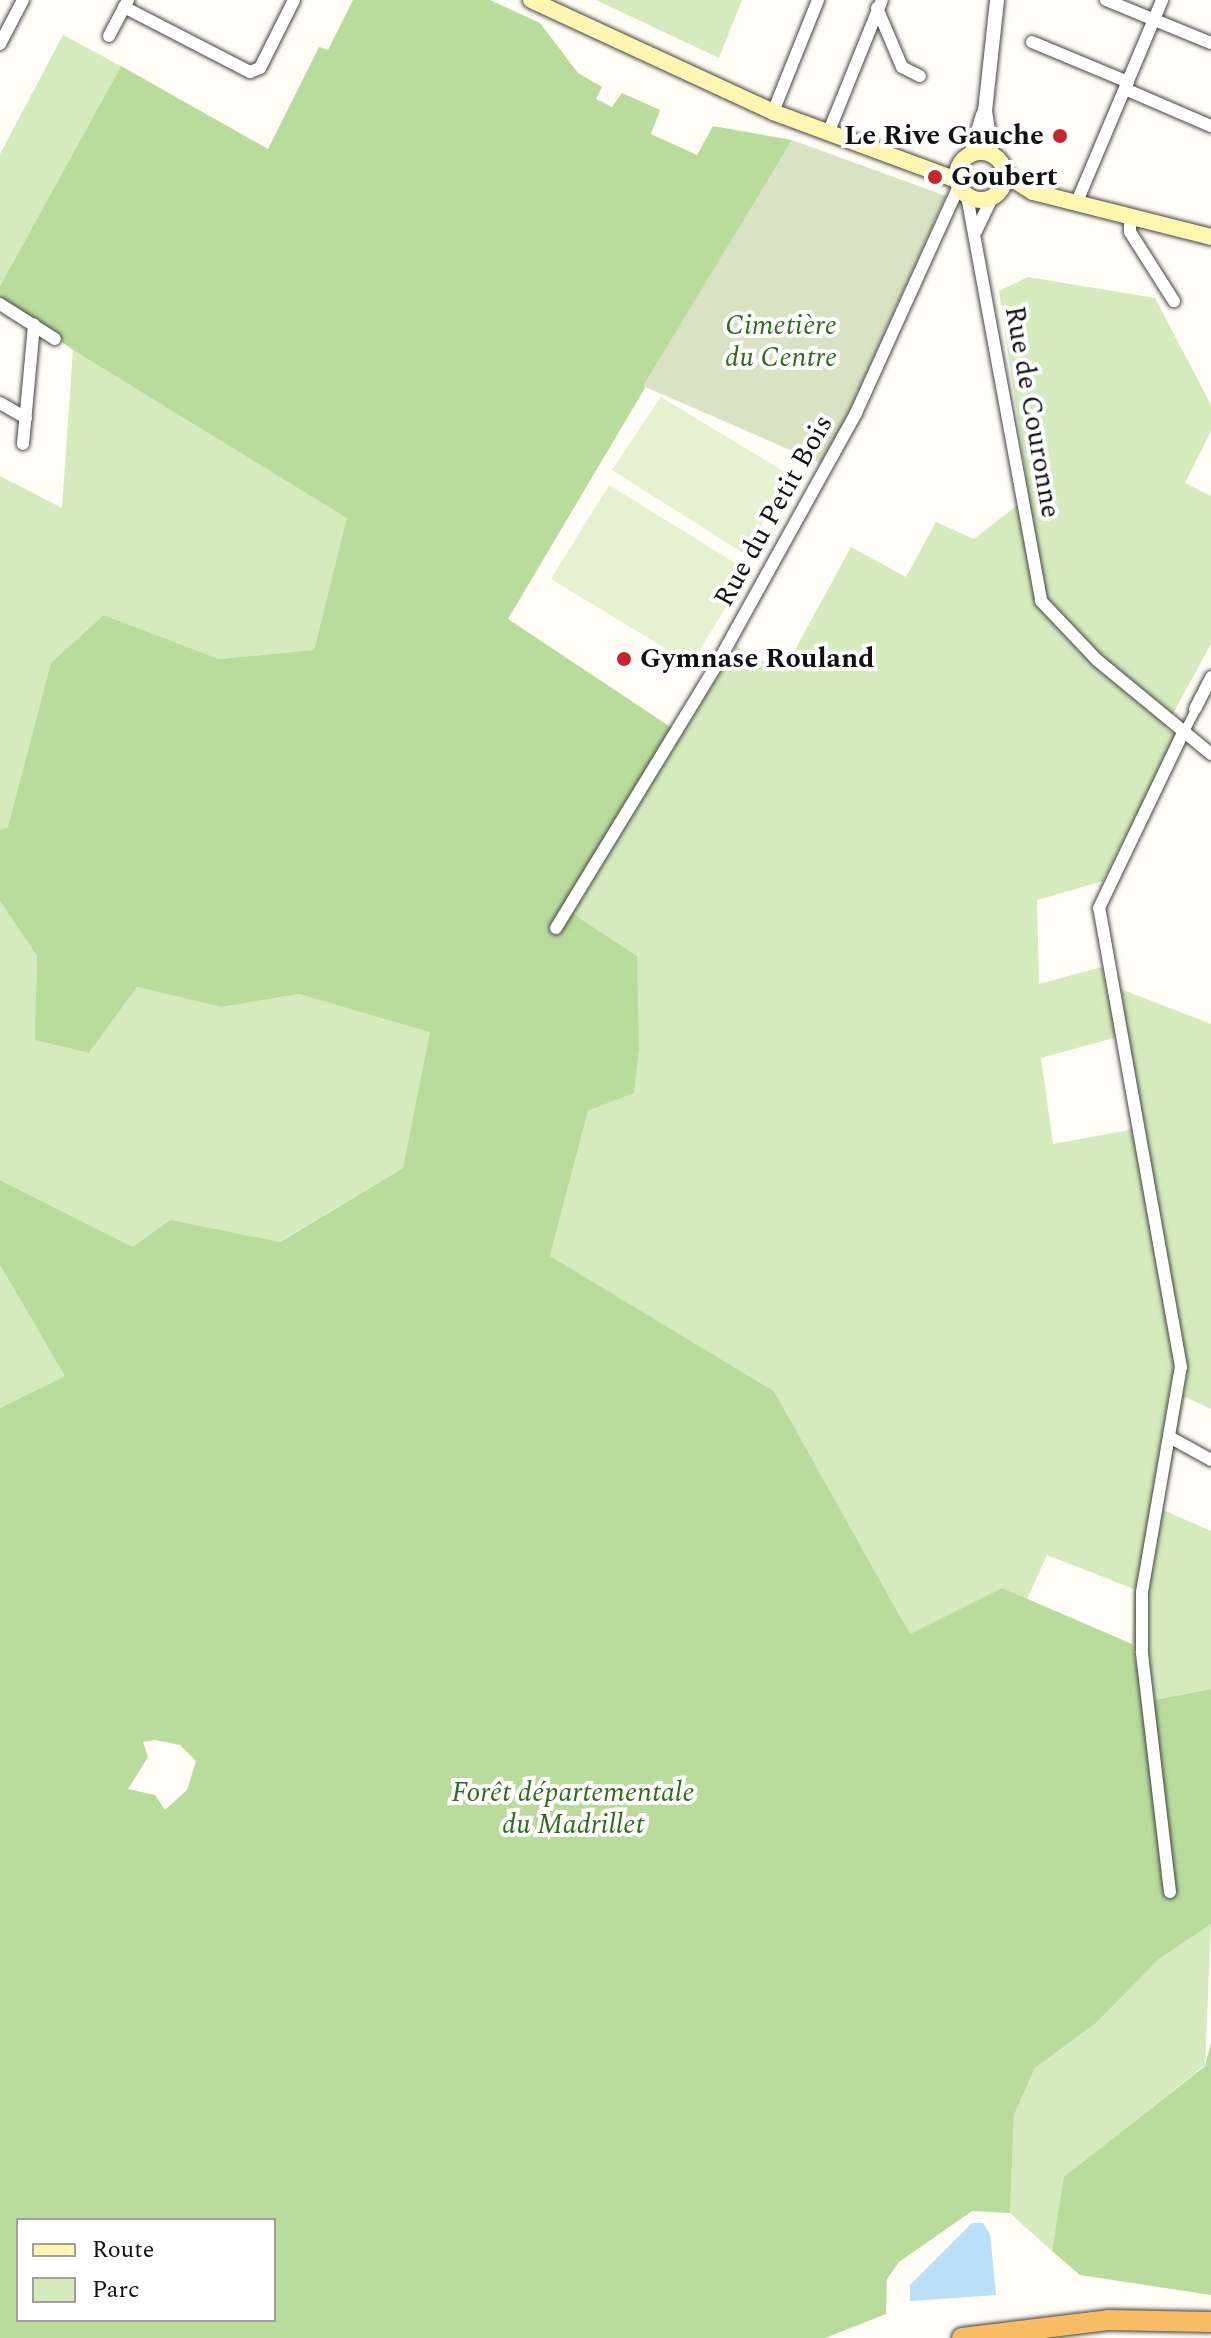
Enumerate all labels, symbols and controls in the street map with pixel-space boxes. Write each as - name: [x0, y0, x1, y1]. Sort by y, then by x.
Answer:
- place label: Le Rive Gauche: [844, 119, 1044, 153]
- marker: Le Rive Gauche: [1051, 127, 1069, 145]
- place label: Goubert: [951, 160, 1058, 194]
- marker: Goubert: [926, 168, 944, 186]
- street label: Rue de Couronne: [997, 303, 1067, 521]
- park label: Cimetière du Centre: [725, 309, 837, 375]
- street label: Rue du Petit Bois: [707, 409, 841, 613]
- place label: Gymnase Rouland: [640, 642, 875, 676]
- marker: Gymnase Rouland: [615, 650, 633, 668]
- park label: Forêt départementale du Madrillet: [451, 1776, 695, 1842]
- legend: [16, 2218, 276, 2322]
- text: Route: [92, 2232, 154, 2268]
- text: Parc: [92, 2272, 140, 2308]

